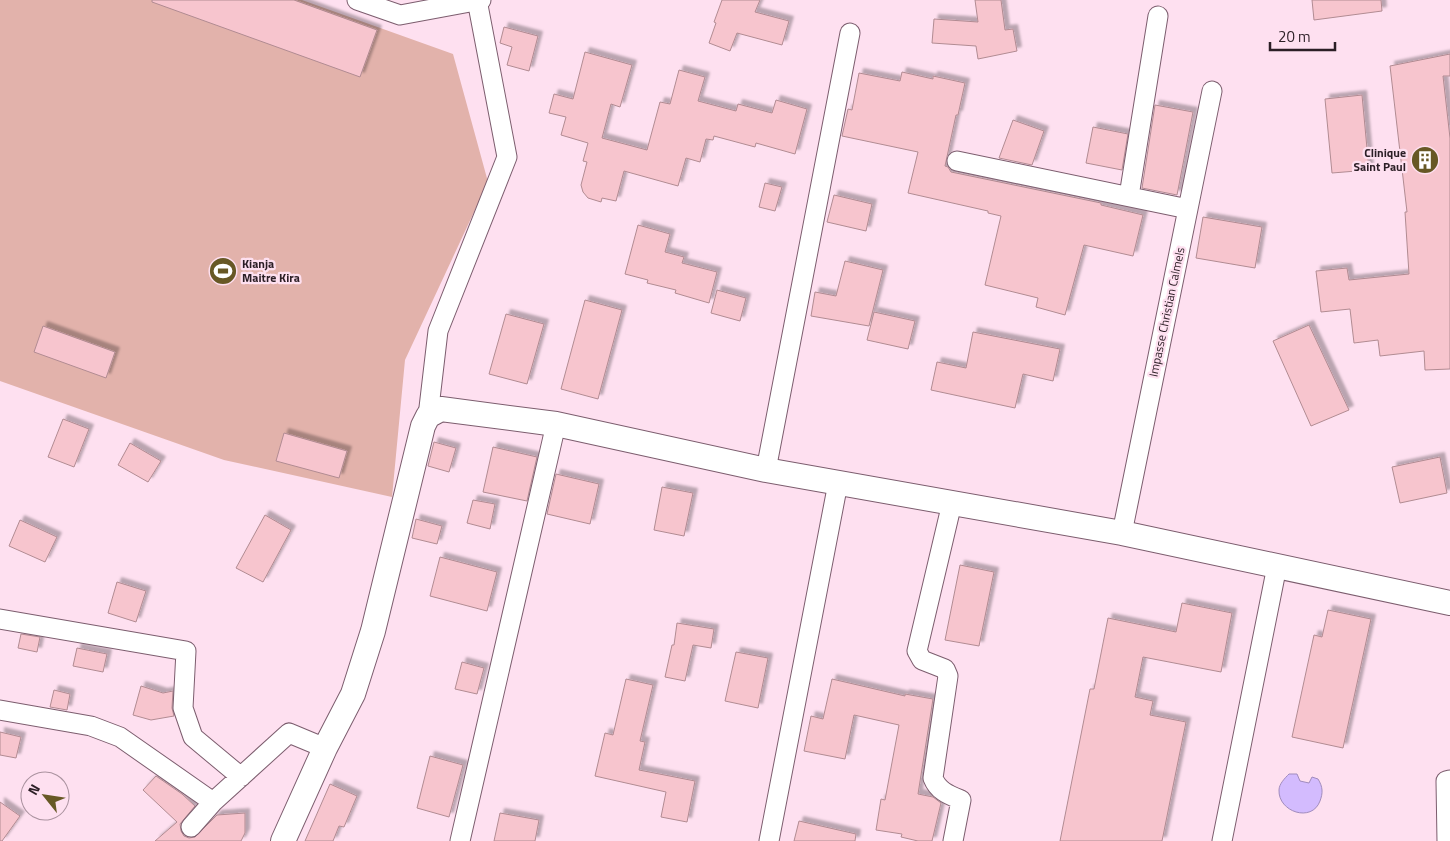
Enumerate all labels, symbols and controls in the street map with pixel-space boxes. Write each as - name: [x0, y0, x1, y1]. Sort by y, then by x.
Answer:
- scale bar: [1270, 20, 1335, 52]
- text: 20 m: [1278, 25, 1311, 48]
- place label: Clinique Saint Paul: [1354, 143, 1406, 176]
- building icon: Clinique Saint Paul: [1410, 145, 1440, 175]
- street label: Impasse Christian Calmels: [1143, 245, 1190, 379]
- place label: Kianja Maitre Kira: [242, 254, 300, 287]
- sports icon: Kianja Maitre Kira: [208, 256, 238, 286]
- north arrow: [20, 771, 70, 821]
- text: N: [22, 780, 45, 799]

